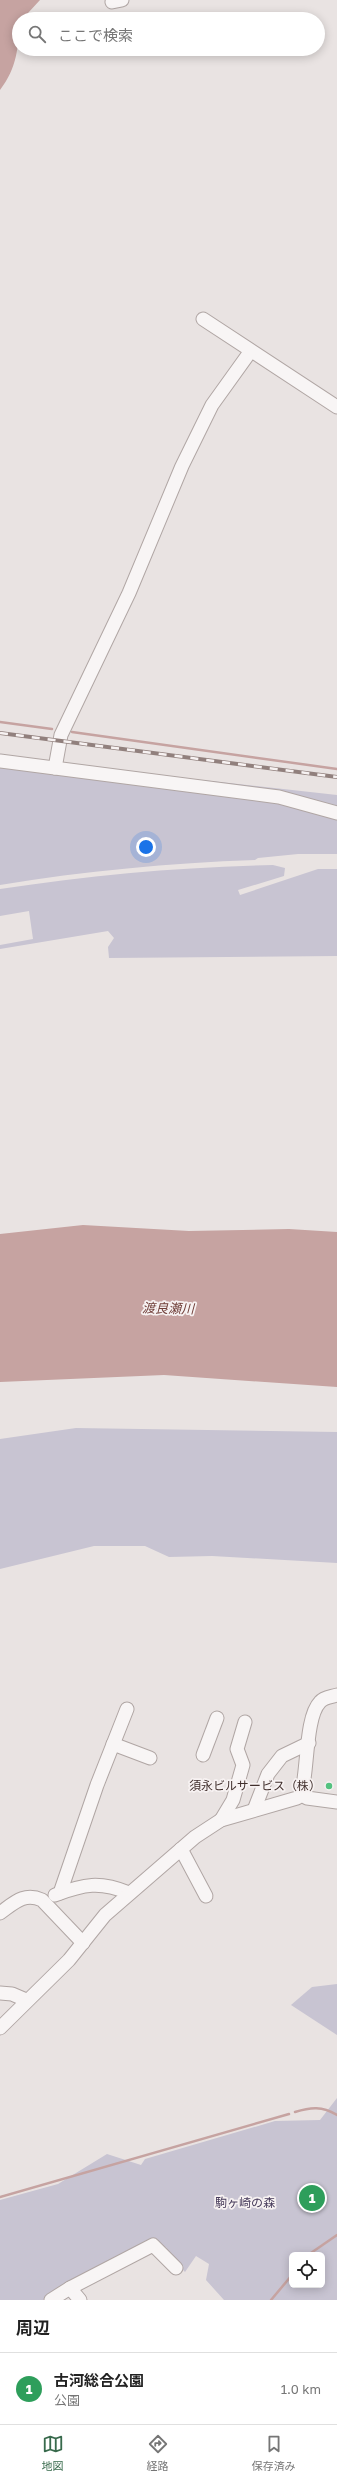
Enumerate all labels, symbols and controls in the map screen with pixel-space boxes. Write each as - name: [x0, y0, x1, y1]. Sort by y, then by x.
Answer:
- search box: [12, 12, 325, 56]
- icon: search: [26, 23, 48, 45]
- text: ここで検索: [58, 26, 133, 44]
- your location: [136, 837, 156, 857]
- water label: 渡良瀬川: [142, 1300, 196, 1316]
- place label: 須永ビルサービス（株）: [189, 1778, 321, 1793]
- marker: 須永ビルサービス（株）: [324, 1781, 334, 1791]
- pin: 1: [299, 2183, 325, 2213]
- park label: 駒ヶ崎の森: [215, 2195, 275, 2210]
- map controls: [289, 2252, 325, 2288]
- button: locate: [289, 2252, 325, 2288]
- text: 周辺: [16, 2317, 50, 2338]
- text: 古河総合公園: [54, 2371, 144, 2389]
- text: 1: [26, 2381, 32, 2397]
- text: 1.0 km: [281, 2381, 321, 2397]
- text: 公園: [54, 2392, 80, 2408]
- tab: 地図: [42, 2433, 64, 2473]
- tab: 経路: [147, 2433, 169, 2473]
- tab: 保存済み: [252, 2433, 296, 2473]

